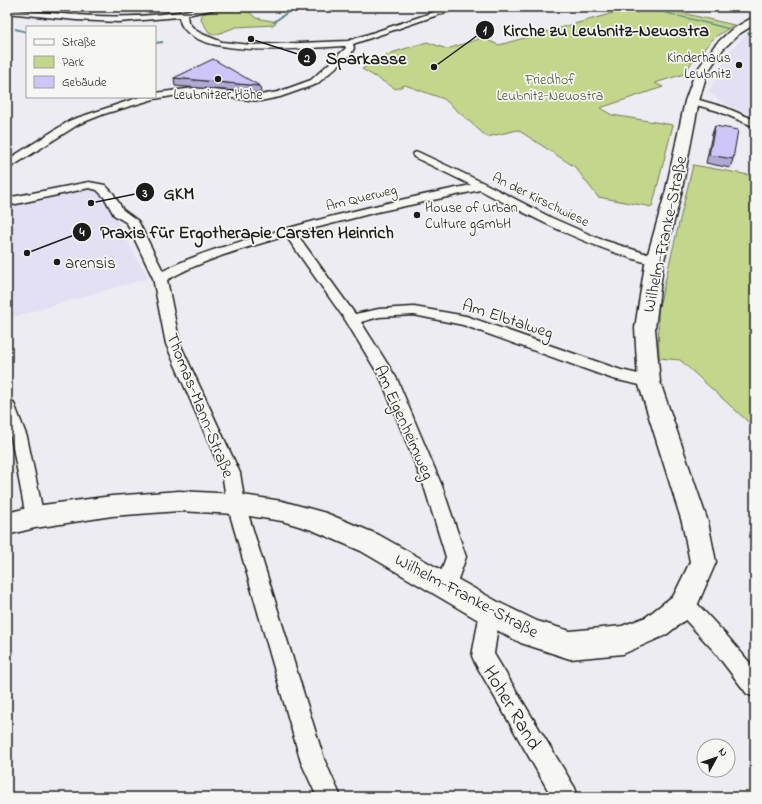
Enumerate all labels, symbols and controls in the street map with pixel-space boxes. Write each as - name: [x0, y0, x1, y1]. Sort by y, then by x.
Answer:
- callout: Kirche zu Leubnitz-Neuostra: [475, 15, 718, 45]
- text: Kirche zu Leubnitz-Neuostra: [503, 19, 709, 45]
- text: 1: [483, 22, 487, 40]
- legend: [26, 26, 156, 98]
- text: Straße: [62, 34, 96, 52]
- callout: Sparkasse: [297, 42, 414, 72]
- text: Sparkasse: [326, 47, 407, 73]
- place label: Kinderhaus Leubnitz: [667, 48, 731, 85]
- text: 2: [303, 50, 310, 68]
- text: Park: [62, 54, 84, 72]
- marker: Kinderhaus Leubnitz: [734, 60, 744, 70]
- park label: Friedhof Leubnitz-Neuostra: [497, 70, 603, 107]
- text: Gebäude: [62, 74, 107, 92]
- marker: Leubnitzer Höhe: [213, 74, 223, 84]
- place label: Leubnitzer Höhe: [174, 85, 263, 106]
- street label: Wilhelm-Franke-Straße: [637, 153, 694, 315]
- street label: An der Kirschwiese: [488, 168, 593, 233]
- callout: GKM: [135, 177, 202, 207]
- street label: Am Querweg: [324, 180, 399, 218]
- text: GKM: [164, 182, 195, 208]
- text: 3: [142, 185, 148, 203]
- place label: House of Urban Culture gGmbH: [425, 198, 518, 236]
- marker: House of Urban Culture gGmbH: [412, 210, 422, 220]
- callout: Praxis für Ergotherapie Carsten Heinrich: [72, 217, 402, 247]
- text: Praxis für Ergotherapie Carsten Heinrich: [100, 221, 394, 248]
- text: 4: [79, 224, 85, 242]
- place label: arensis: [65, 251, 116, 276]
- marker: arensis: [52, 257, 62, 267]
- street label: Am Elbtalweg: [458, 293, 556, 348]
- street label: Thomas-Mann-Straße: [159, 329, 240, 482]
- street label: Am Eigenheimweg: [365, 361, 440, 485]
- street label: Wilhelm-Franke-Straße: [390, 548, 543, 645]
- street label: Hoher Rand: [474, 661, 548, 756]
- north arrow: [696, 738, 736, 778]
- text: N: [714, 744, 731, 760]

